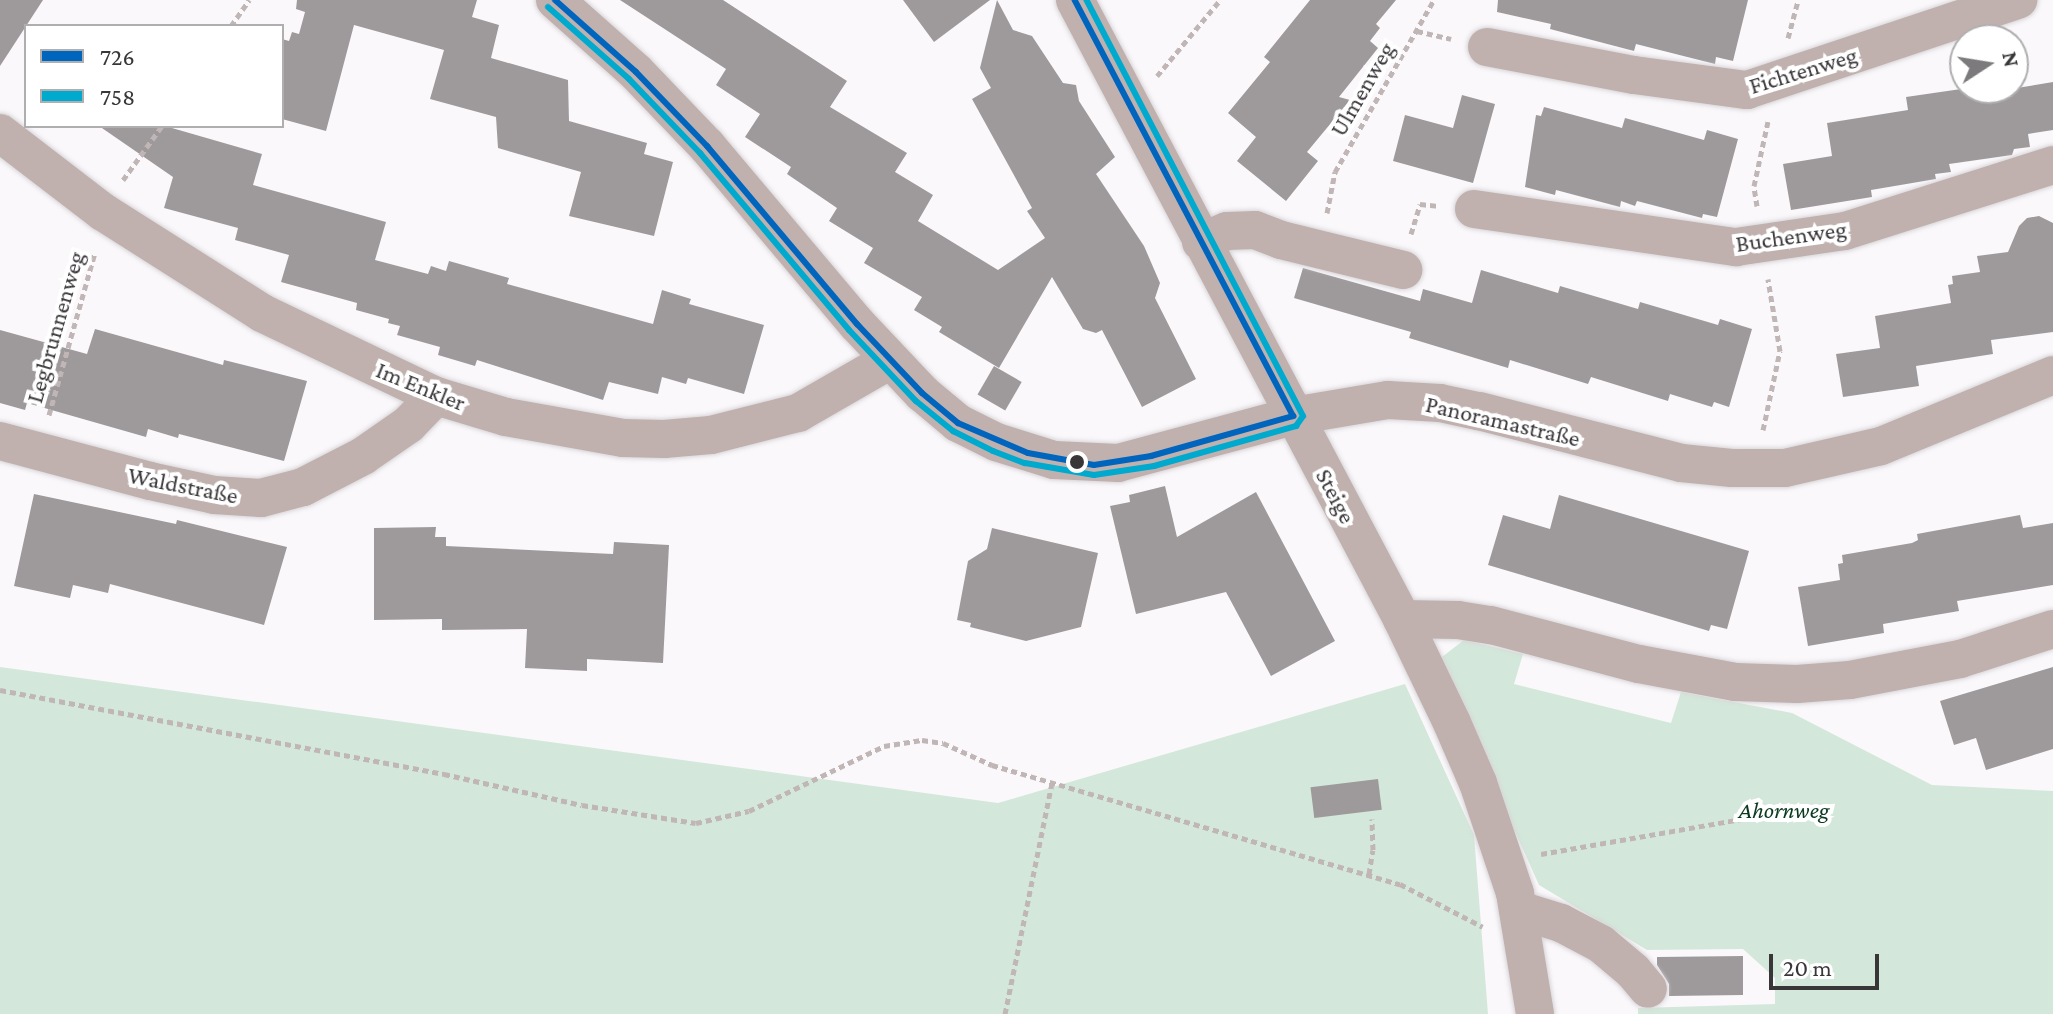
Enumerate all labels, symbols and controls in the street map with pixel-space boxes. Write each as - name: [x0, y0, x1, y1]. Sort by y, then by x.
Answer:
- legend: [24, 24, 284, 128]
- north arrow: [1949, 24, 2029, 104]
- street label: Ulmenweg: [1323, 37, 1401, 141]
- street label: Fichtenweg: [1745, 40, 1861, 100]
- text: 726: [100, 43, 135, 70]
- text: N: [1997, 49, 2025, 69]
- text: 758: [100, 83, 135, 110]
- street label: Buchenweg: [1734, 214, 1848, 258]
- street label: Legbrunnenweg: [20, 248, 90, 406]
- street label: Im Enkler: [372, 355, 470, 417]
- street label: Panoramastraße: [1423, 389, 1583, 453]
- unlabelled marker: [1069, 454, 1085, 470]
- street label: Waldstraße: [126, 460, 240, 510]
- street label: Steige: [1310, 464, 1362, 528]
- park label: Ahornweg: [1739, 796, 1829, 824]
- scale bar: [1773, 938, 1883, 988]
- text: 20 m: [1783, 954, 1832, 981]

